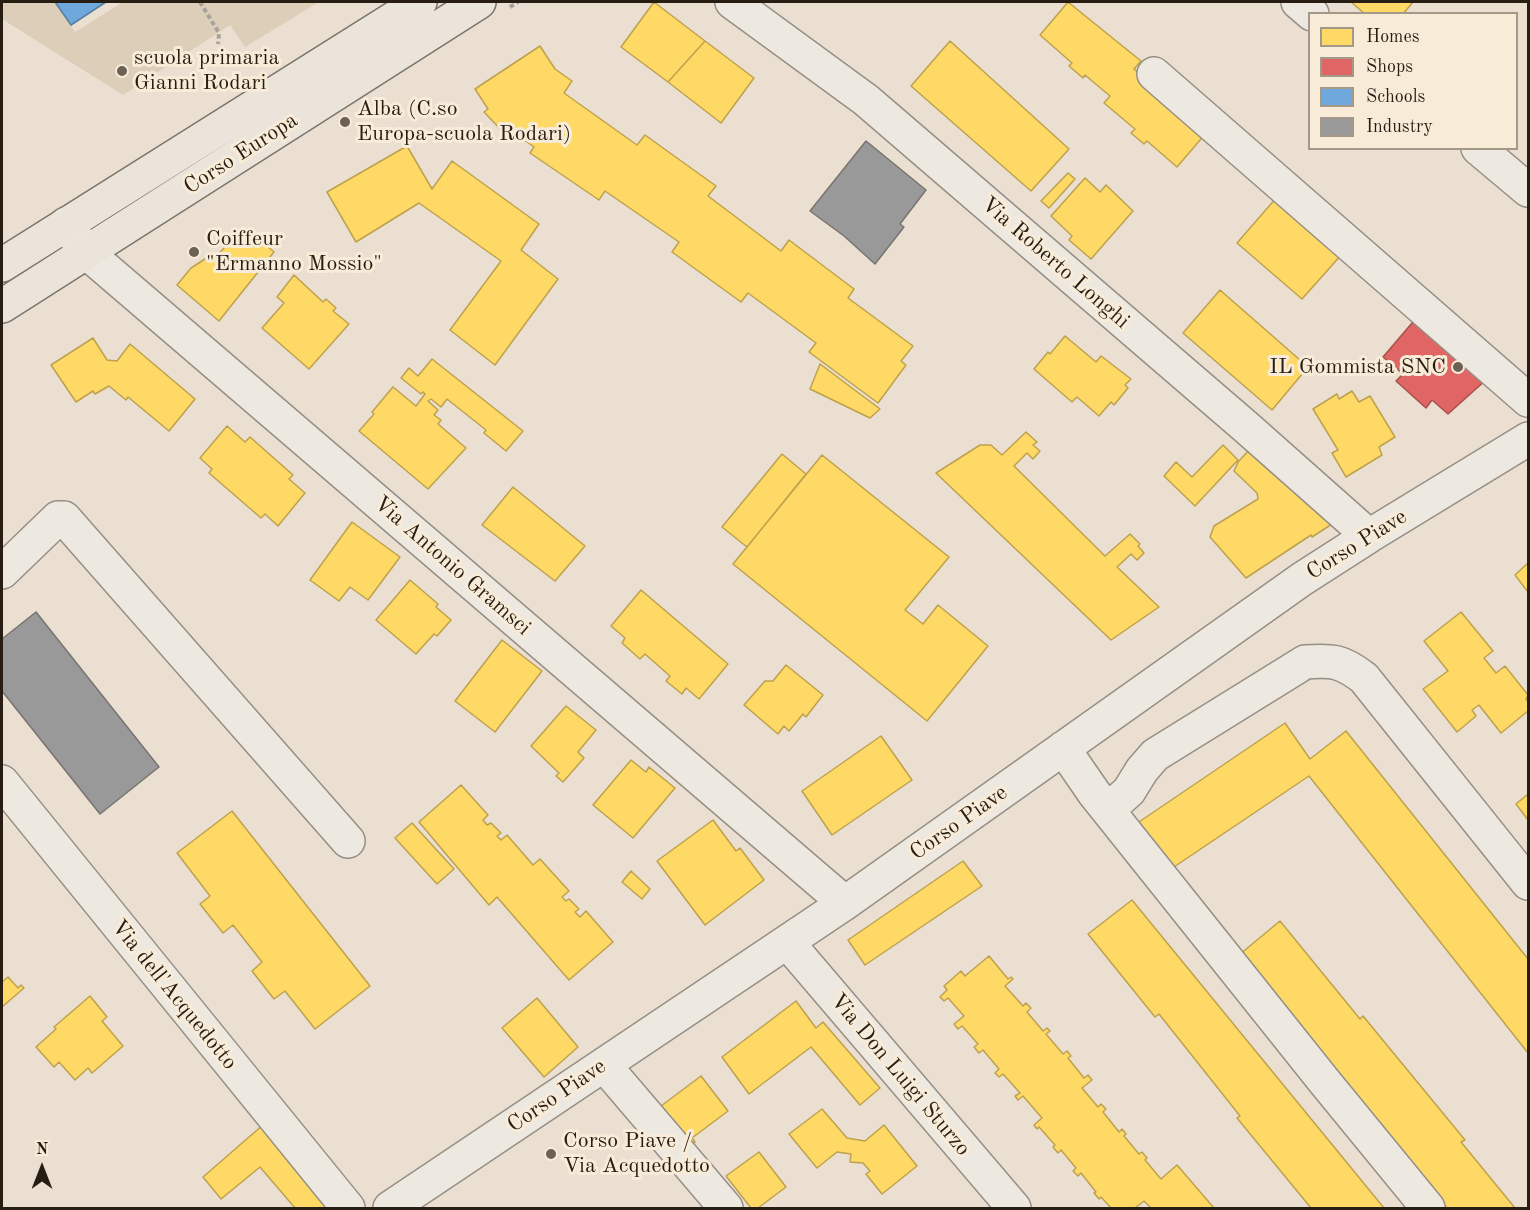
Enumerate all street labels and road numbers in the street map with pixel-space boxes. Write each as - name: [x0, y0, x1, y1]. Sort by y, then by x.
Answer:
- street label: Corso Europa: [179, 107, 303, 201]
- street label: Via Roberto Longhi: [975, 191, 1135, 335]
- street label: Via Antonio Gramsci: [368, 491, 536, 641]
- street label: Corso Piave: [1302, 504, 1412, 586]
- street label: Corso Piave: [905, 780, 1013, 866]
- street label: Via dell'Acquedotto: [105, 915, 243, 1075]
- street label: Via Don Luigi Sturzo: [824, 988, 976, 1162]
- street label: Corso Piave: [503, 1053, 611, 1139]

